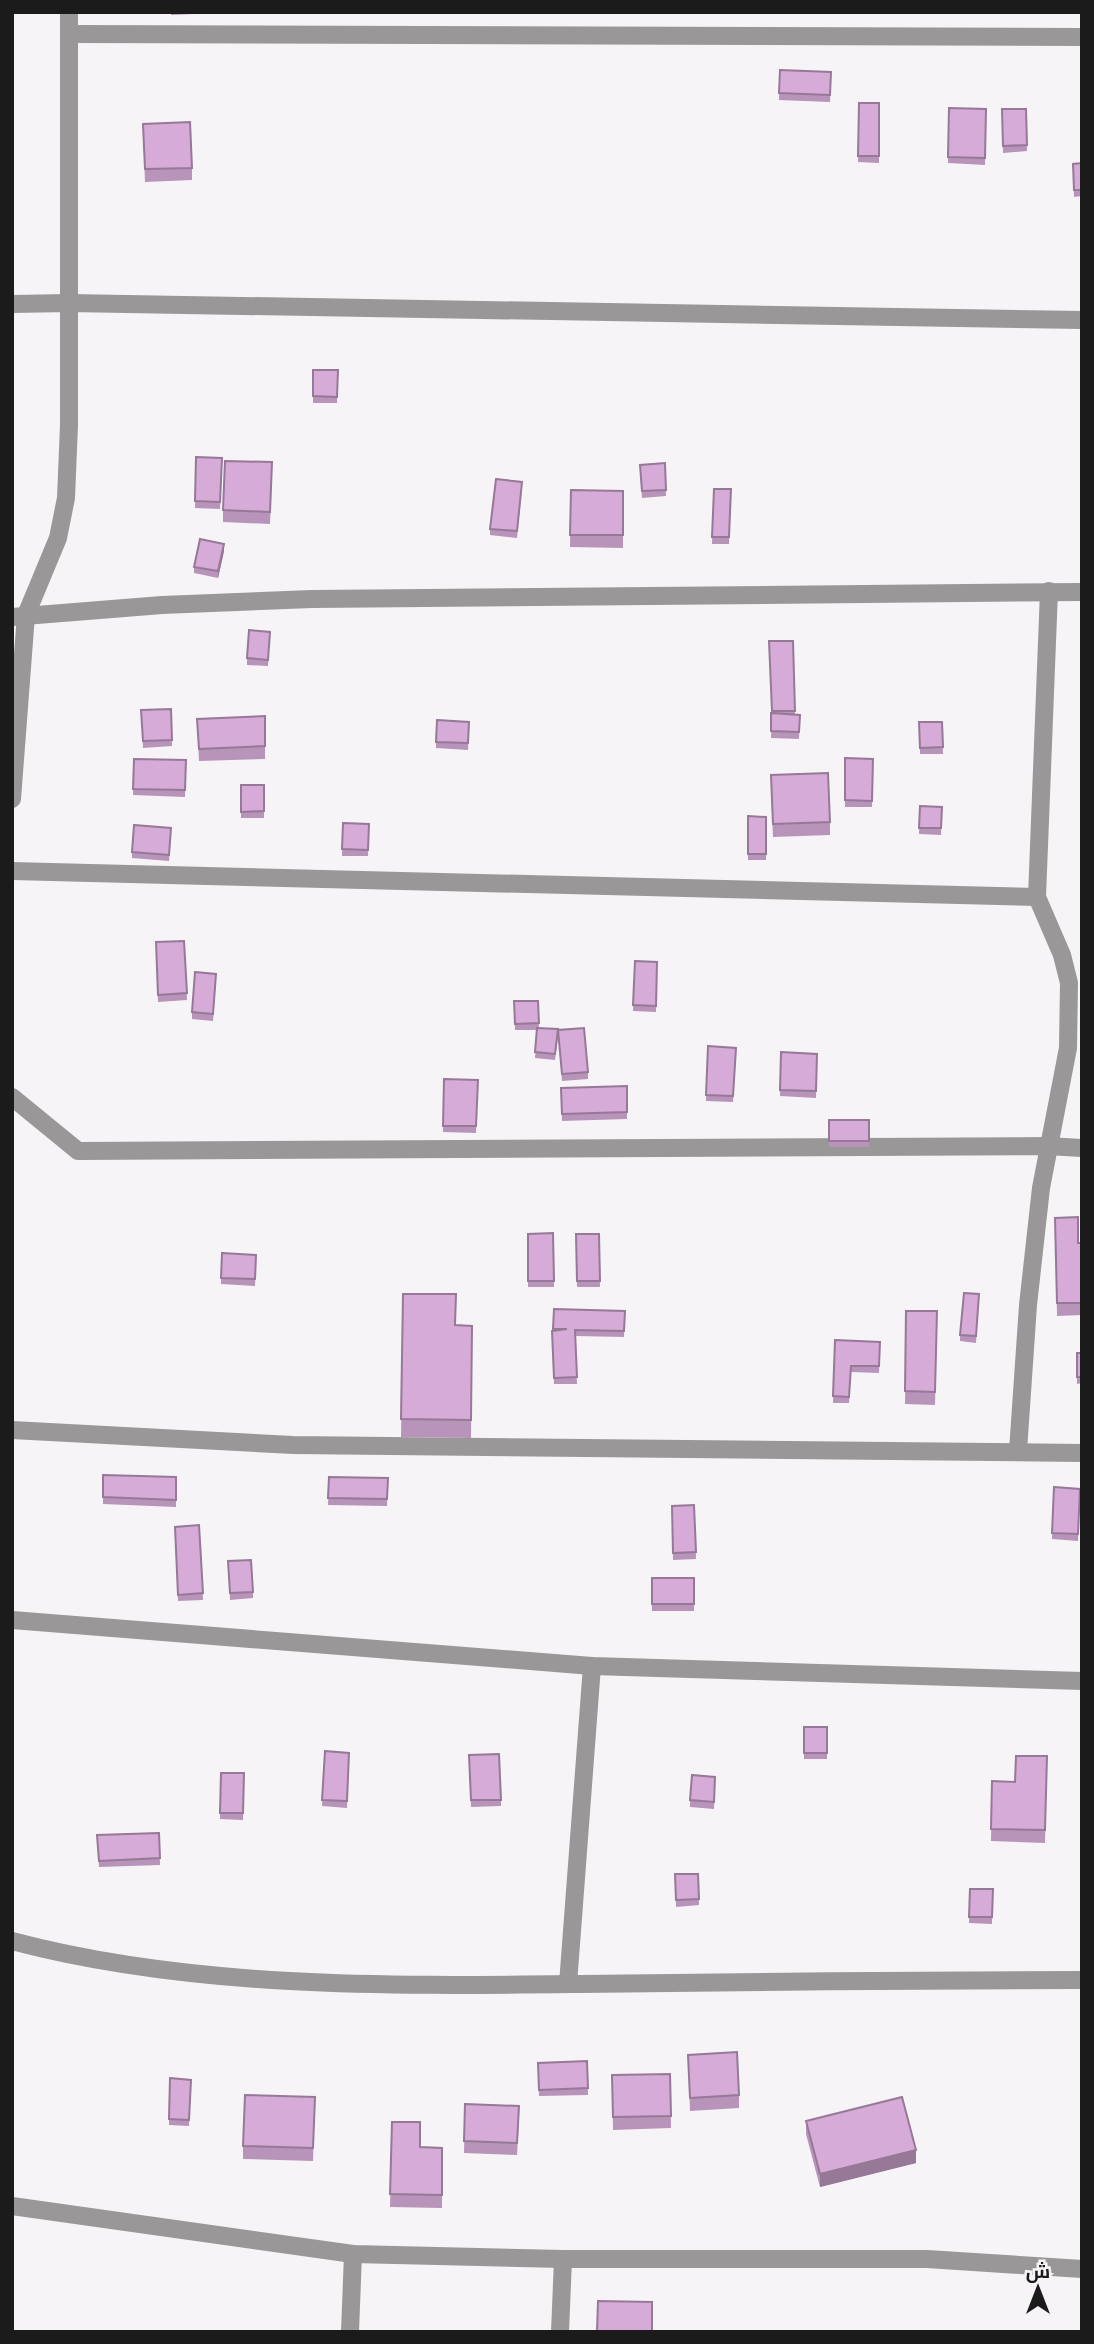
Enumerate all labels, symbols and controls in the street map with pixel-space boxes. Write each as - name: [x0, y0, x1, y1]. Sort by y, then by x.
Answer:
- north arrow: [1003, 2253, 1073, 2323]
- text: ش: [1026, 2261, 1050, 2283]

